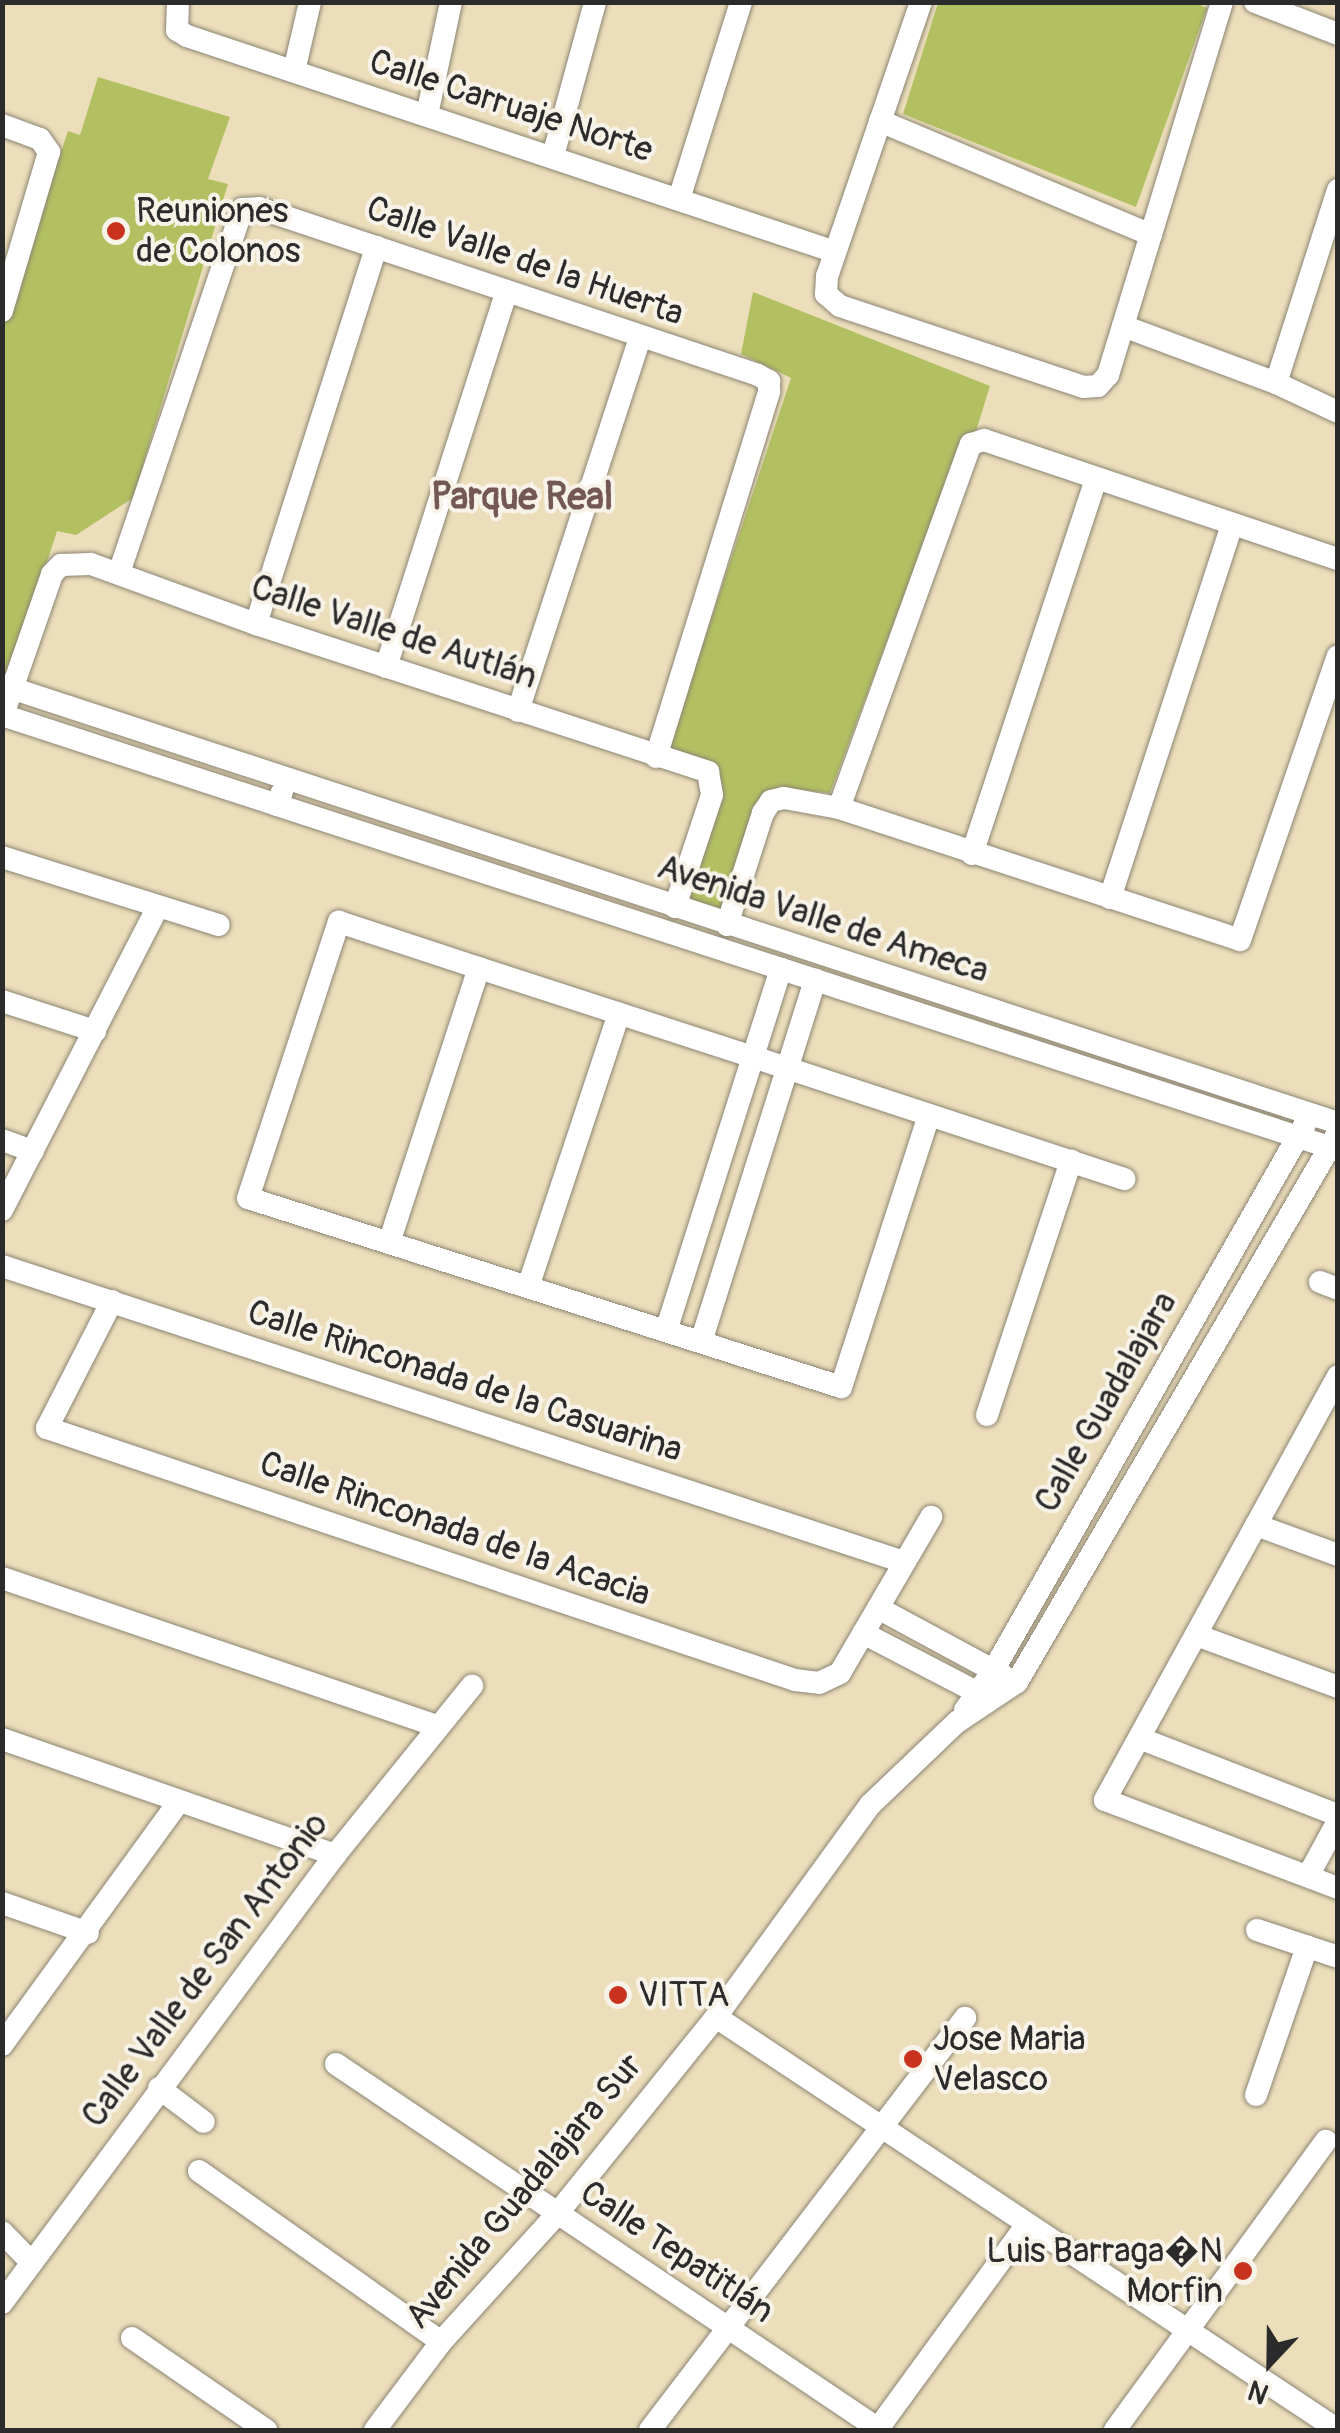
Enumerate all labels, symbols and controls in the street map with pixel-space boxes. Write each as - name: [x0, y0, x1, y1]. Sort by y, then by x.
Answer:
- street label: Calle Carruaje Norte: [364, 40, 658, 172]
- street label: Calle Valle de la Huerta: [361, 187, 689, 335]
- place label: Reuniones de Colonos: [136, 190, 300, 272]
- marker: Reuniones de Colonos: [105, 220, 127, 242]
- district label: Parque Real: [431, 475, 613, 521]
- street label: Calle Valle de Autlán: [246, 566, 542, 698]
- street label: Avenida Valle de Ameca: [652, 846, 994, 992]
- street label: Calle Guadalajara: [1026, 1284, 1186, 1520]
- street label: Calle Rinconada de la Casuarina: [242, 1291, 688, 1471]
- street label: Calle Rinconada de la Acacia: [254, 1442, 656, 1616]
- street label: Calle Valle de San Antonio: [73, 1804, 337, 2136]
- place label: VITTA: [638, 1974, 729, 2016]
- marker: VITTA: [607, 1984, 629, 2006]
- place label: Jose Maria Velasco: [933, 2018, 1086, 2100]
- street label: Avenida Guadalajara Sur: [397, 2045, 651, 2337]
- marker: Jose Maria Velasco: [902, 2048, 924, 2070]
- street label: Calle Tepatitlán: [572, 2172, 782, 2332]
- place label: Luis Barraga�N Morfin: [986, 2230, 1223, 2312]
- marker: Luis Barraga�N Morfin: [1232, 2260, 1254, 2282]
- north arrow: [1220, 2313, 1320, 2413]
- text: N: [1243, 2372, 1274, 2411]

